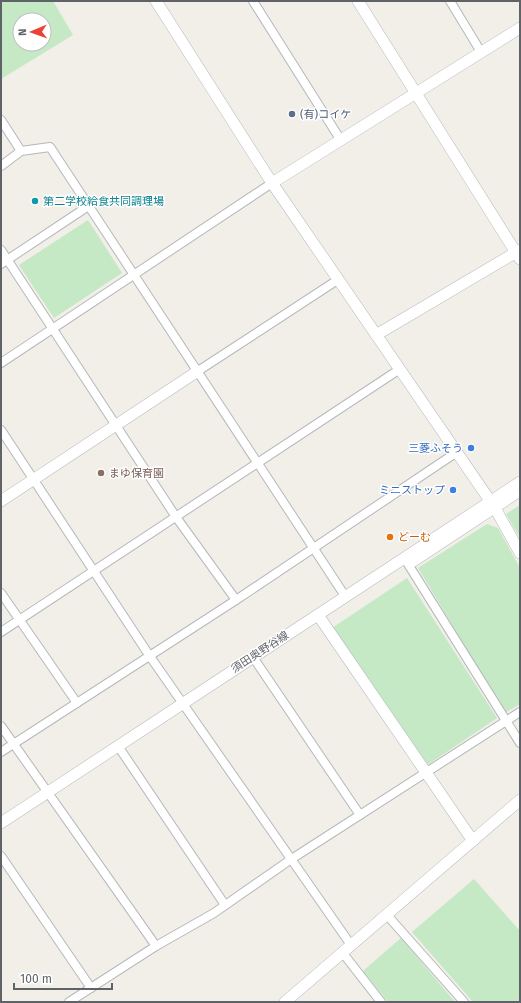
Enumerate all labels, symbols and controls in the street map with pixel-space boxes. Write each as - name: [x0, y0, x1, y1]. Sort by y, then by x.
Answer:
- north arrow: [12, 12, 52, 52]
- text: N: [16, 28, 29, 36]
- place label: (有)コイケ: [300, 108, 351, 121]
- marker: (有)コイケ: [287, 109, 297, 119]
- place label: 第二学校給食共同調理場: [43, 195, 164, 208]
- marker: 第二学校給食共同調理場: [30, 196, 40, 206]
- place label: 三菱ふそう: [408, 442, 463, 455]
- marker: 三菱ふそう: [466, 443, 476, 453]
- place label: まゆ保育園: [109, 467, 164, 480]
- marker: まゆ保育園: [96, 468, 106, 478]
- place label: ミニストップ: [379, 484, 445, 497]
- marker: ミニストップ: [448, 485, 458, 495]
- place label: どーむ: [398, 531, 431, 544]
- marker: どーむ: [385, 532, 395, 542]
- street label: 須田奥野谷線: [229, 629, 291, 675]
- scale bar: [14, 965, 112, 991]
- text: 100 m: [20, 972, 52, 986]

